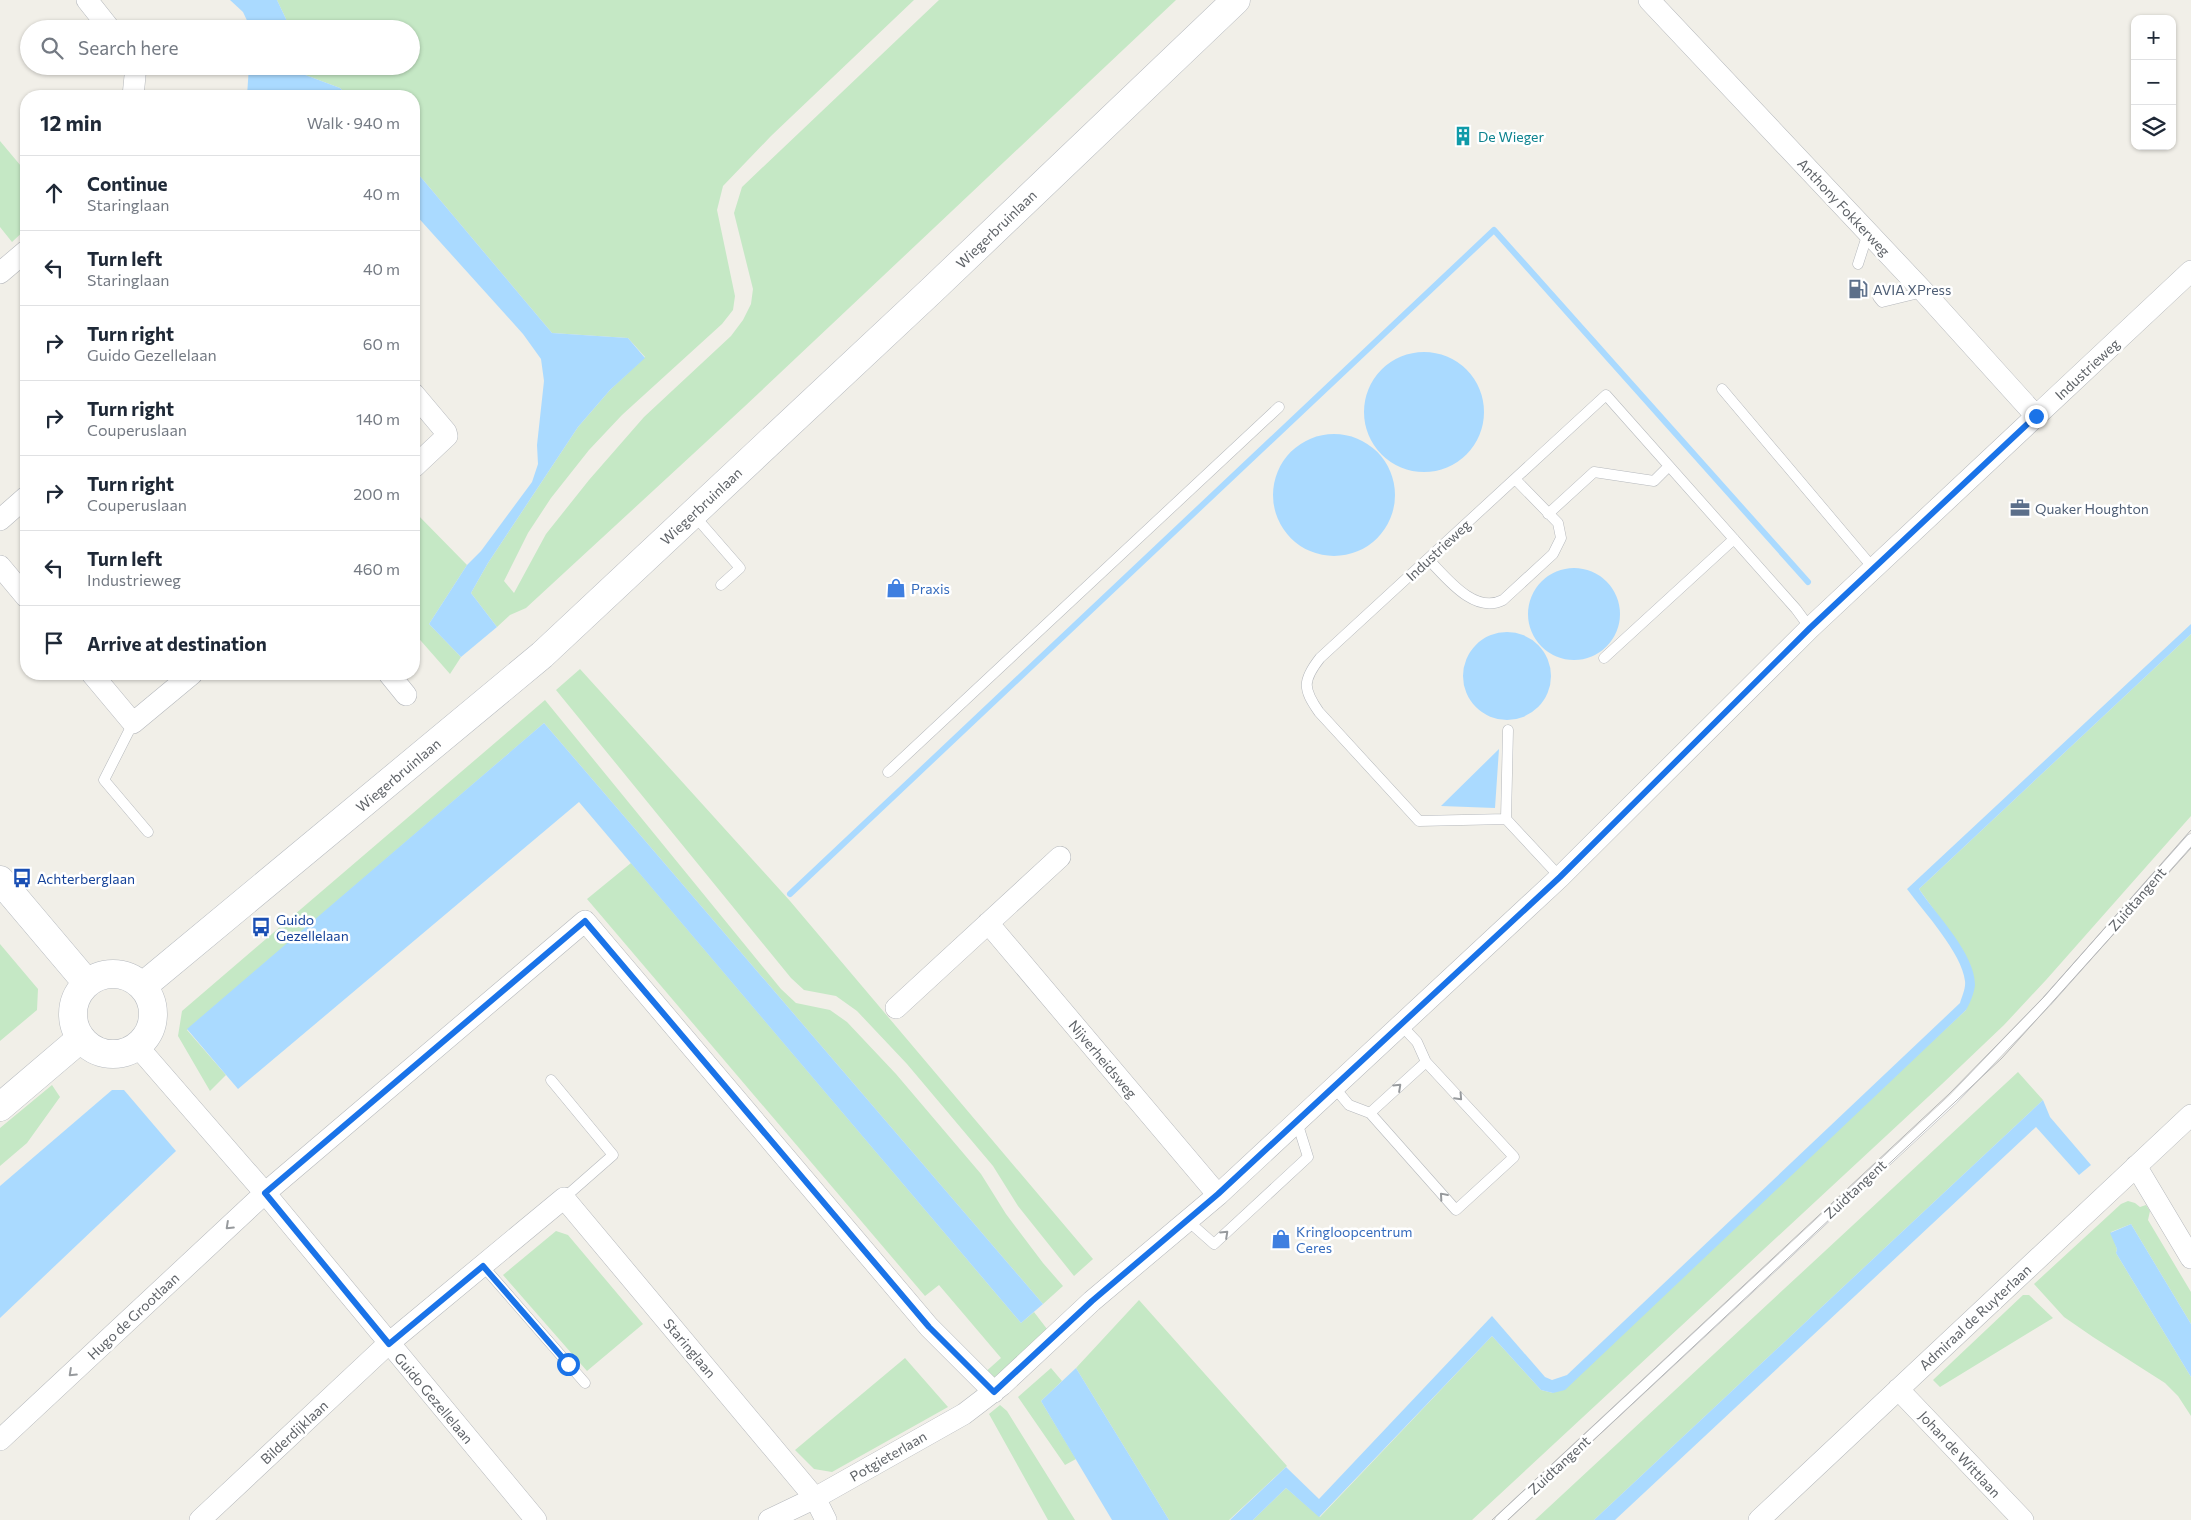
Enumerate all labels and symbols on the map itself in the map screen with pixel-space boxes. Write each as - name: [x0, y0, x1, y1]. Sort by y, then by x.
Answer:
- building icon: De Wieger: [1452, 125, 1474, 147]
- place label: De Wieger: [1478, 128, 1544, 145]
- street label: Anthony Fokkerweg: [1794, 155, 1894, 260]
- street label: Wiegerbruinlaan: [952, 186, 1040, 272]
- fuel station icon: AVIA XPress: [1847, 278, 1869, 300]
- place label: AVIA XPress: [1873, 281, 1951, 298]
- street label: Industrieweg: [2051, 334, 2123, 403]
- route end: [2025, 405, 2048, 428]
- street label: Wiegerbruinlaan: [657, 464, 745, 548]
- office icon: Quaker Houghton: [2009, 497, 2031, 519]
- place label: Quaker Houghton: [2035, 500, 2149, 517]
- street label: Industrieweg: [1402, 515, 1474, 584]
- shop icon: Praxis: [885, 577, 907, 599]
- place label: Praxis: [911, 580, 950, 597]
- street label: Wiegerbruinlaan: [352, 735, 444, 815]
- street label: Zuidtangent: [2105, 864, 2169, 934]
- bus stop icon: Achterberglaan: [11, 867, 33, 889]
- place label: Achterberglaan: [37, 870, 135, 887]
- place label: Guido Gezellelaan: [276, 911, 349, 944]
- bus stop icon: Guido Gezellelaan: [250, 916, 272, 938]
- street label: Nijverheidsweg: [1065, 1016, 1141, 1102]
- one-way arrow: [1392, 1084, 1401, 1093]
- one-way arrow: [1453, 1092, 1462, 1101]
- street label: Zuidtangent: [1820, 1156, 1890, 1222]
- one-way arrow: [1440, 1192, 1449, 1201]
- one-way arrow: [226, 1220, 235, 1229]
- place label: Kringloopcentrum Ceres: [1296, 1223, 1412, 1256]
- shop icon: Kringloopcentrum Ceres: [1270, 1228, 1292, 1250]
- one-way arrow: [1219, 1231, 1228, 1240]
- street label: Admiraal de Ruyterlaan: [1915, 1261, 2035, 1373]
- street label: Hugo de Grootlaan: [84, 1269, 182, 1363]
- street label: Staringlaan: [660, 1315, 720, 1381]
- street label: Guido Gezellelaan: [391, 1349, 477, 1447]
- route start: [557, 1353, 580, 1376]
- one-way arrow: [69, 1367, 78, 1376]
- street label: Bilderdijklaan: [257, 1396, 331, 1468]
- street label: Johan de Wittlaan: [1916, 1407, 2004, 1501]
- street label: Potgieterlaan: [847, 1427, 929, 1485]
- street label: Zuidtangent: [1524, 1432, 1594, 1498]

